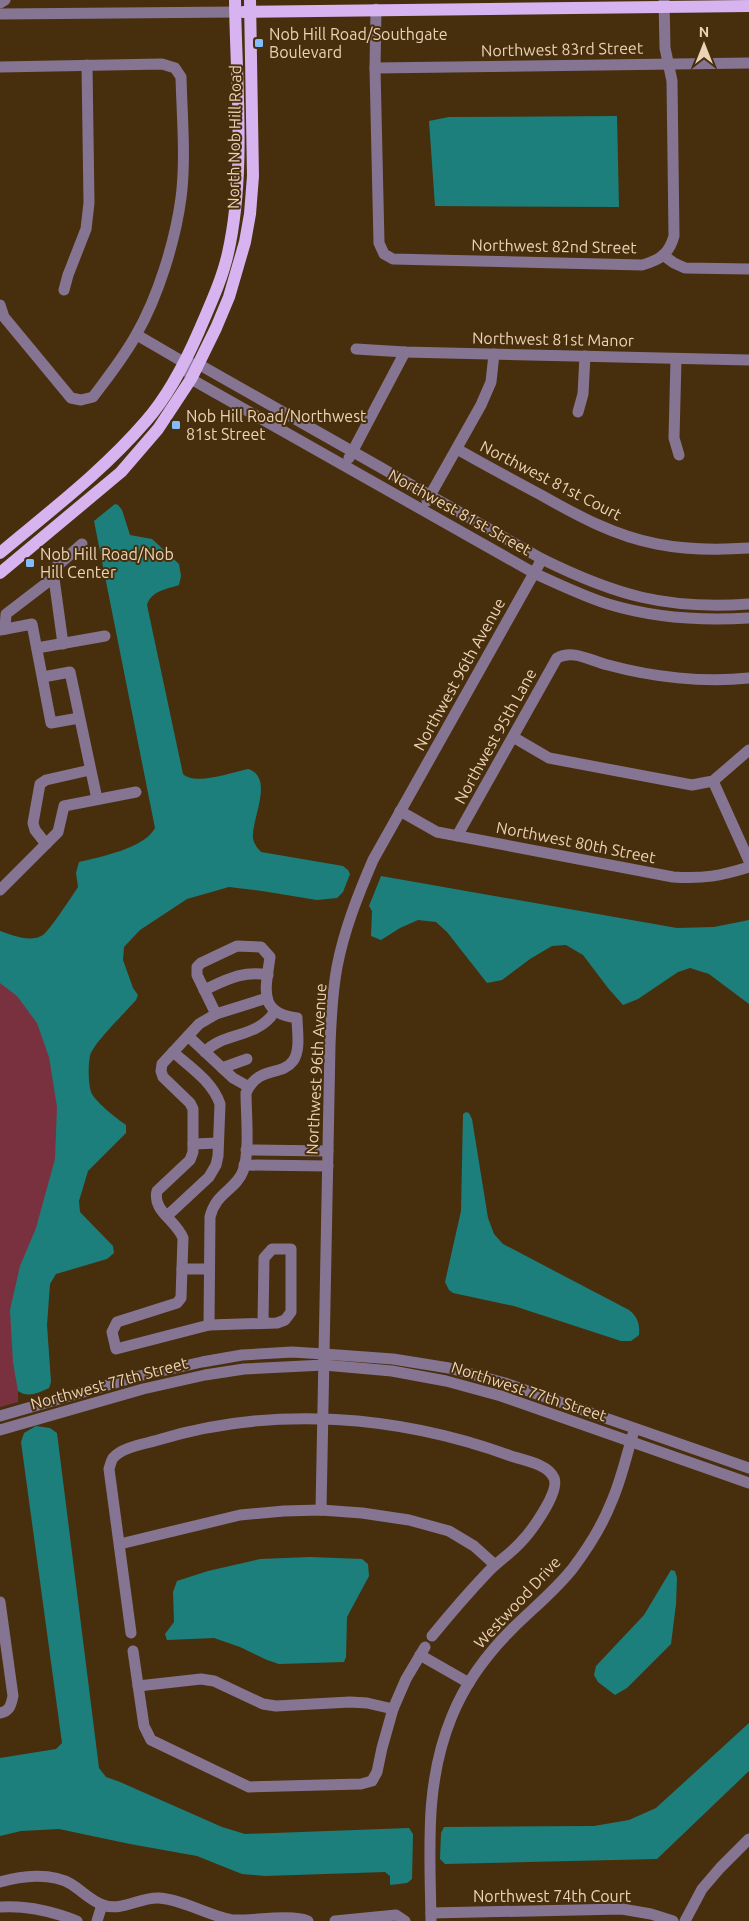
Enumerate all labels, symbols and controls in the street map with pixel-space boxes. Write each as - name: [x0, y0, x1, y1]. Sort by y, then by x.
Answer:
- north arrow: [679, 20, 729, 70]
- text: N: [699, 24, 709, 40]
- place label: Nob Hill Road/Southgate Boulevard: [269, 25, 447, 61]
- marker: Nob Hill Road/Southgate Boulevard: [253, 37, 265, 49]
- street label: Northwest 83rd Street: [481, 39, 644, 59]
- street label: North Nob Hill Road: [224, 65, 244, 209]
- street label: Northwest 82nd Street: [471, 236, 637, 256]
- street label: Northwest 81st Manor: [472, 329, 634, 349]
- place label: Nob Hill Road/Northwest 81st Street: [186, 407, 367, 443]
- marker: Nob Hill Road/Northwest 81st Street: [170, 419, 182, 431]
- street label: Northwest 81st Court: [477, 437, 625, 524]
- street label: Northwest 81st Street: [386, 465, 535, 559]
- place label: Nob Hill Road/Nob Hill Center: [40, 545, 174, 581]
- marker: Nob Hill Road/Nob Hill Center: [24, 557, 36, 569]
- street label: Northwest 96th Avenue: [410, 595, 508, 753]
- street label: Northwest 95th Lane: [450, 665, 540, 807]
- street label: Northwest 80th Street: [495, 818, 658, 866]
- street label: Northwest 96th Avenue: [303, 983, 329, 1155]
- street label: Northwest 77th Street: [28, 1353, 190, 1413]
- street label: Northwest 77th Street: [449, 1357, 610, 1425]
- street label: Westwood Drive: [470, 1552, 564, 1652]
- street label: Northwest 74th Court: [473, 1887, 632, 1905]

